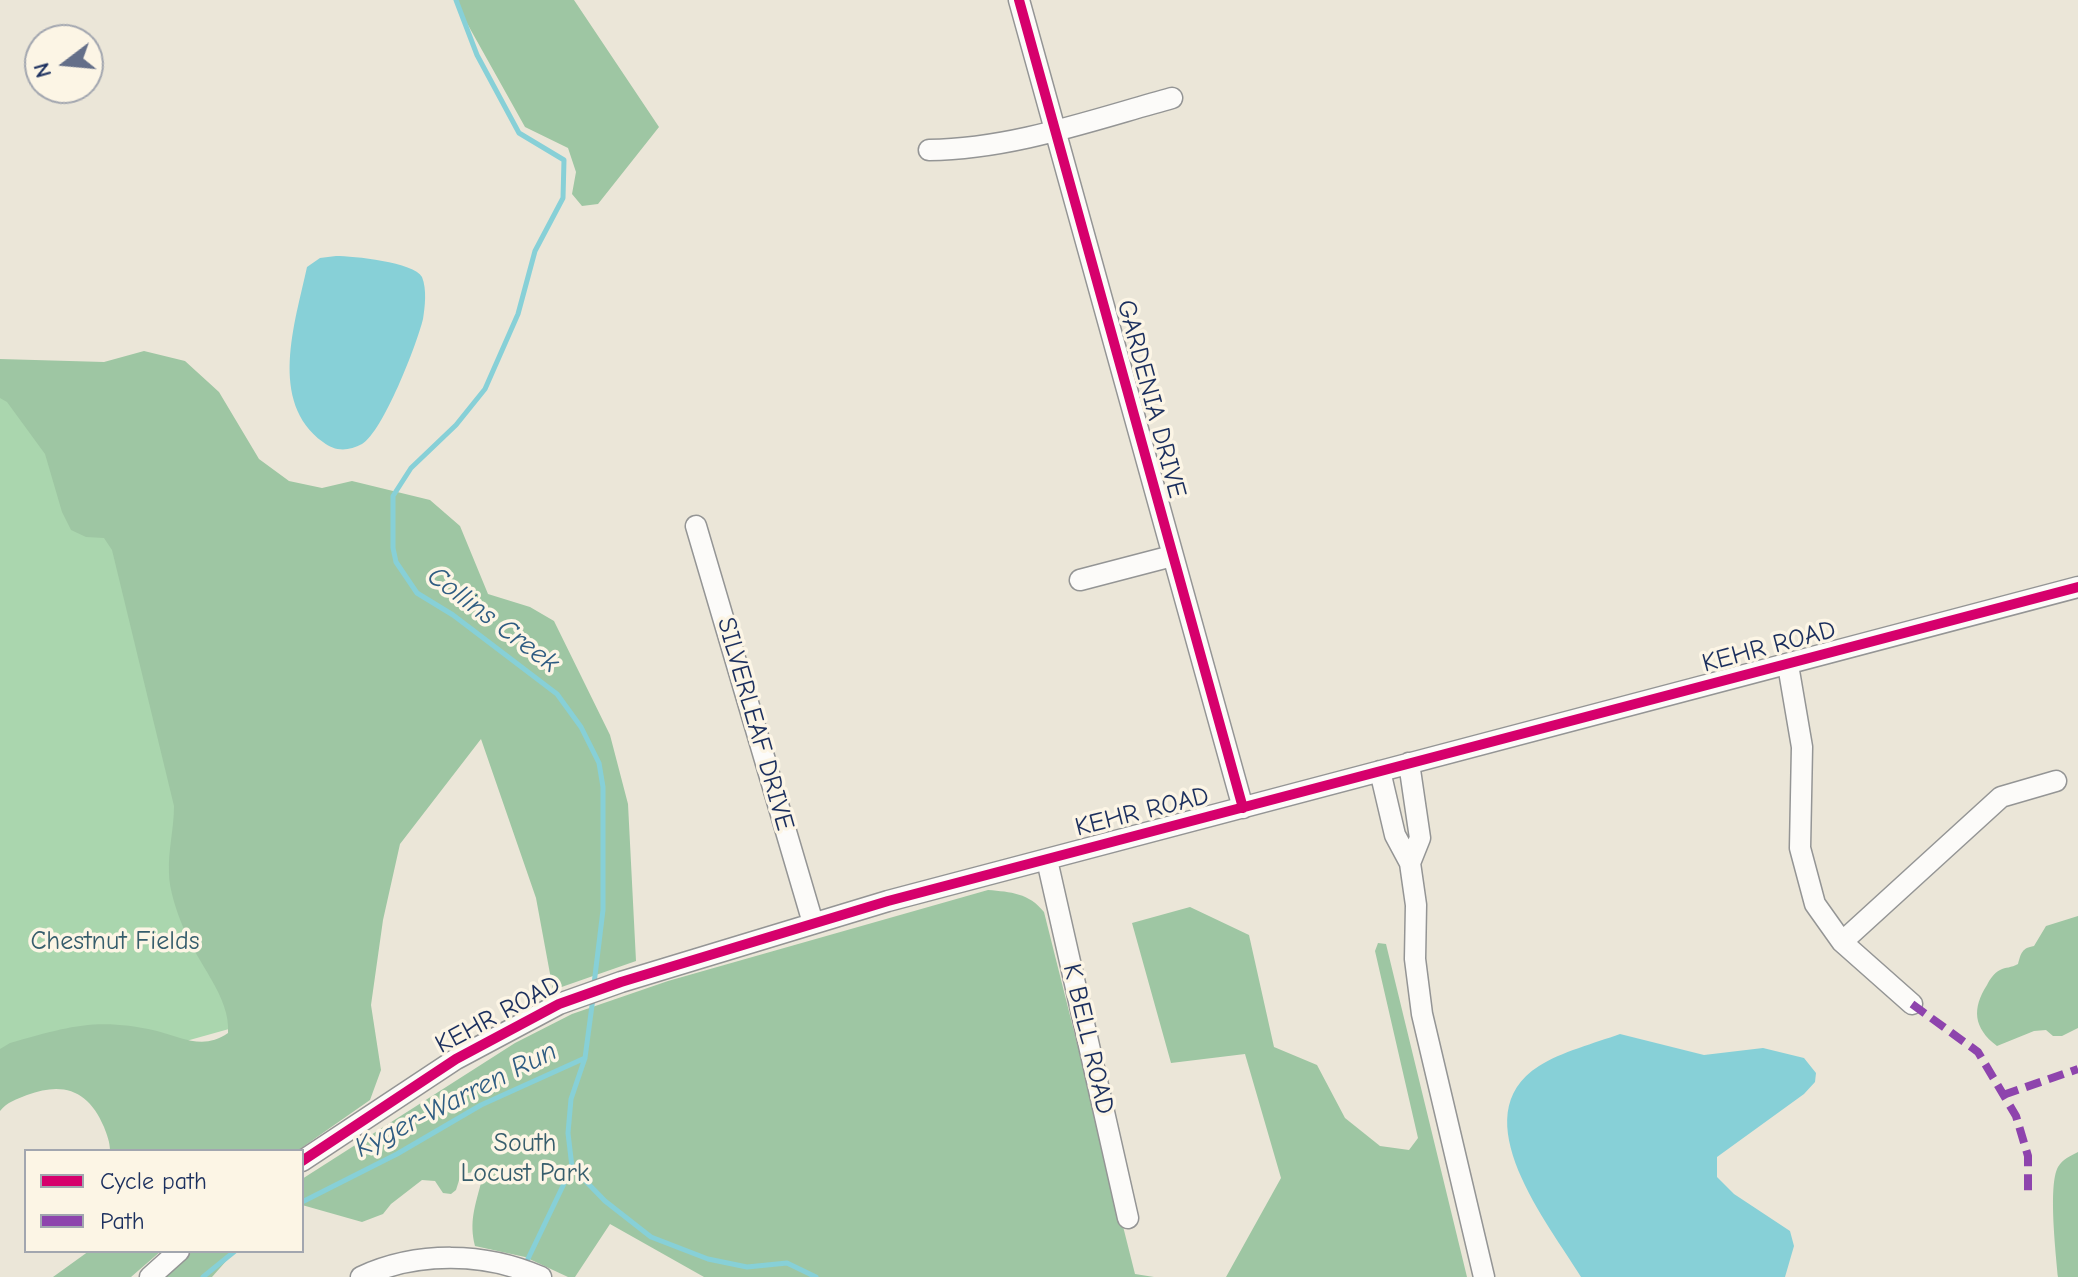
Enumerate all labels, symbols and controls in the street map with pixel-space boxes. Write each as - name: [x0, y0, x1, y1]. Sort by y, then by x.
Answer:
- north arrow: [24, 24, 104, 104]
- text: N: [28, 60, 57, 81]
- street label: GARDENIA DRIVE: [1110, 296, 1192, 502]
- water label: Collins Creek: [420, 560, 566, 680]
- street label: SILVERLEAF DRIVE: [710, 614, 800, 834]
- street label: KEHR ROAD: [1699, 614, 1839, 680]
- street label: KEHR ROAD: [1072, 780, 1212, 844]
- park label: Chestnut Fields: [30, 926, 200, 958]
- street label: K BELL ROAD: [1056, 961, 1120, 1117]
- street label: KEHR ROAD: [430, 969, 566, 1061]
- water label: Kyger-Warren Run: [349, 1035, 563, 1165]
- park label: South Locust Park: [461, 1128, 589, 1190]
- legend: [24, 1149, 304, 1253]
- text: Cycle path: [100, 1167, 207, 1195]
- text: Path: [100, 1207, 145, 1235]

